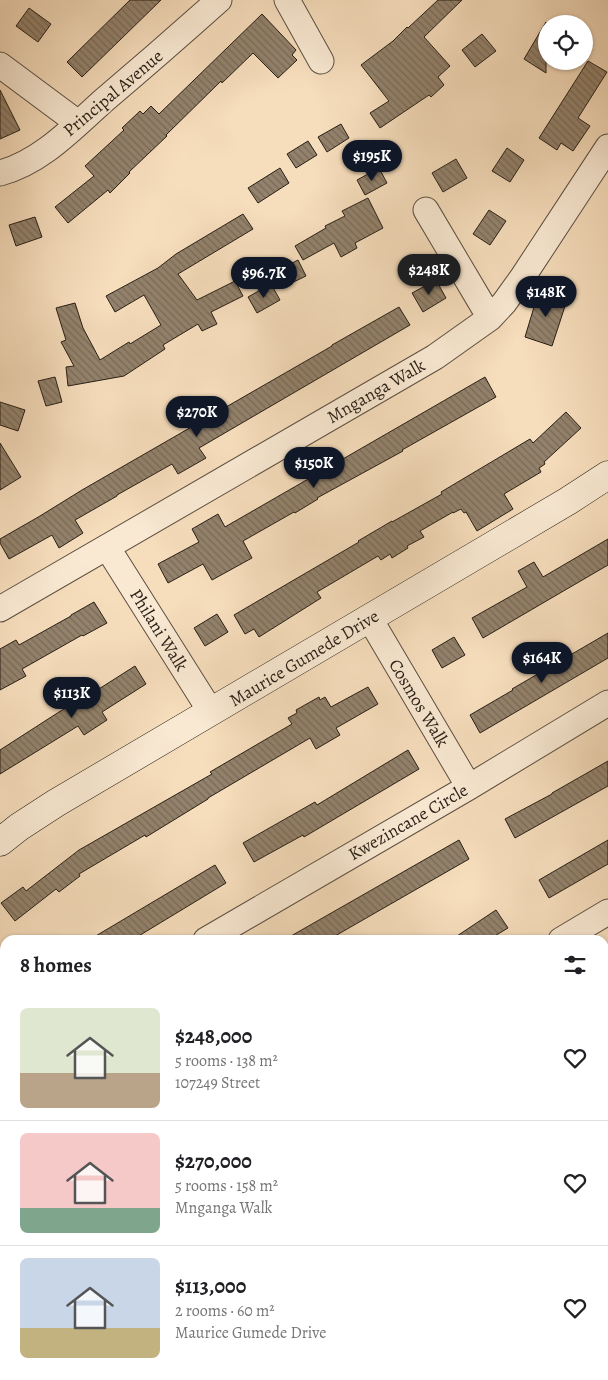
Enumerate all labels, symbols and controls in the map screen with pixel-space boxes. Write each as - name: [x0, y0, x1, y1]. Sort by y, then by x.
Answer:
- map controls: [538, 15, 593, 70]
- button: locate: [538, 15, 593, 70]
- street label: Principal Avenue: [58, 44, 168, 142]
- pin: $195K: [337, 140, 407, 182]
- text: $195K: [353, 145, 391, 167]
- pin: $248K: [394, 254, 464, 296]
- pin: $96.7K: [223, 256, 305, 299]
- text: $248K: [409, 259, 449, 281]
- text: $96.7K: [242, 262, 286, 284]
- pin: $148K: [511, 276, 581, 318]
- text: $148K: [527, 281, 565, 303]
- street label: Mnganga Walk: [322, 353, 430, 429]
- pin: $270K: [162, 396, 232, 438]
- text: $270K: [177, 401, 217, 423]
- pin: $150K: [279, 446, 349, 489]
- text: $150K: [295, 452, 333, 474]
- street label: Philani Walk: [124, 584, 194, 676]
- street label: Maurice Gumede Drive: [225, 604, 383, 712]
- pin: $164K: [507, 642, 577, 684]
- text: $164K: [523, 647, 561, 669]
- street label: Cosmos Walk: [383, 654, 455, 752]
- pin: $113K: [37, 676, 107, 719]
- text: $113K: [54, 682, 90, 704]
- street label: Kwezincane Circle: [344, 778, 472, 866]
- text: 8 homes: [20, 951, 92, 979]
- icon: filters: [561, 951, 589, 979]
- text: $248,000: [175, 1022, 252, 1050]
- icon: home: [60, 1028, 120, 1088]
- icon: heart: [561, 1044, 589, 1072]
- text: 5 rooms · 138 m²: [175, 1050, 278, 1072]
- text: 107249 Street: [175, 1072, 260, 1094]
- text: $270,000: [175, 1147, 252, 1175]
- icon: home: [60, 1153, 120, 1213]
- icon: heart: [561, 1169, 589, 1197]
- text: 5 rooms · 158 m²: [175, 1175, 278, 1197]
- text: Mnganga Walk: [175, 1197, 273, 1219]
- text: $113,000: [175, 1272, 246, 1300]
- icon: home: [60, 1278, 120, 1338]
- icon: heart: [561, 1294, 589, 1322]
- text: 2 rooms · 60 m²: [175, 1300, 275, 1322]
- text: Maurice Gumede Drive: [175, 1322, 326, 1344]

